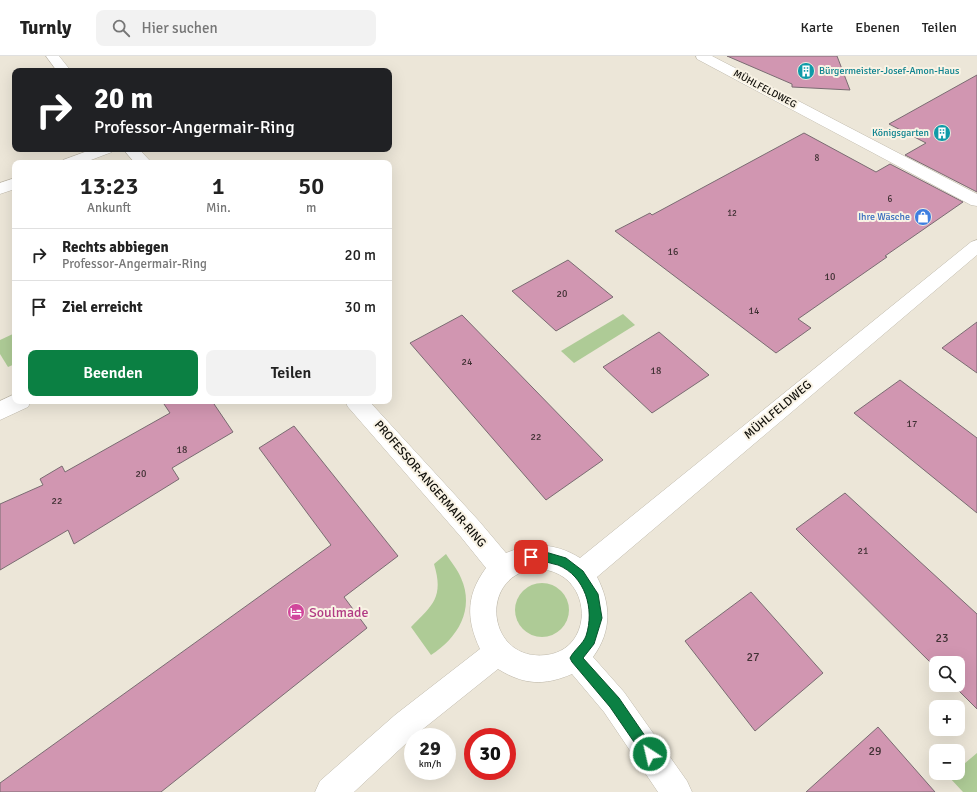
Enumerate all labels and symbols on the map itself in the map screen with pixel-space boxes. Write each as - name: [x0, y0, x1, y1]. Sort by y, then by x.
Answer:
- building icon: Bürgermeister-Josef-Amon-Haus: [796, 61, 816, 81]
- place label: Bürgermeister-Josef-Amon-Haus: [819, 65, 960, 77]
- street label: MÜHLFELDWEG: [731, 67, 799, 111]
- building icon: Königsgarten: [932, 123, 952, 143]
- place label: Königsgarten: [872, 127, 929, 139]
- house number: 8: [815, 153, 820, 164]
- house number: 6: [888, 194, 893, 205]
- shop icon: Ihre Wäsche: [913, 207, 933, 227]
- house number: 12: [727, 208, 737, 219]
- place label: Ihre Wäsche: [858, 211, 910, 223]
- house number: 16: [668, 246, 678, 258]
- house number: 10: [825, 271, 835, 283]
- house number: 20: [557, 288, 567, 300]
- house number: 14: [749, 305, 760, 317]
- house number: 24: [462, 356, 473, 368]
- house number: 18: [651, 365, 661, 377]
- street label: MÜHLFELDWEG: [741, 377, 815, 443]
- street label: PROFESSOR-ANGERMAIR-RING: [371, 418, 489, 550]
- house number: 17: [907, 418, 917, 430]
- house number: 22: [531, 431, 541, 443]
- house number: 18: [177, 444, 187, 456]
- house number: 20: [136, 468, 146, 480]
- house number: 22: [52, 495, 62, 507]
- pin: [514, 540, 548, 574]
- house number: 21: [858, 545, 868, 557]
- hotel icon: Soulmade: [286, 602, 306, 622]
- place label: Soulmade: [309, 604, 368, 621]
- house number: 23: [936, 631, 948, 646]
- house number: 27: [747, 650, 759, 665]
- speed limit sign: 30: [464, 728, 516, 780]
- position arrow: [629, 733, 671, 775]
- house number: 29: [869, 744, 881, 759]

